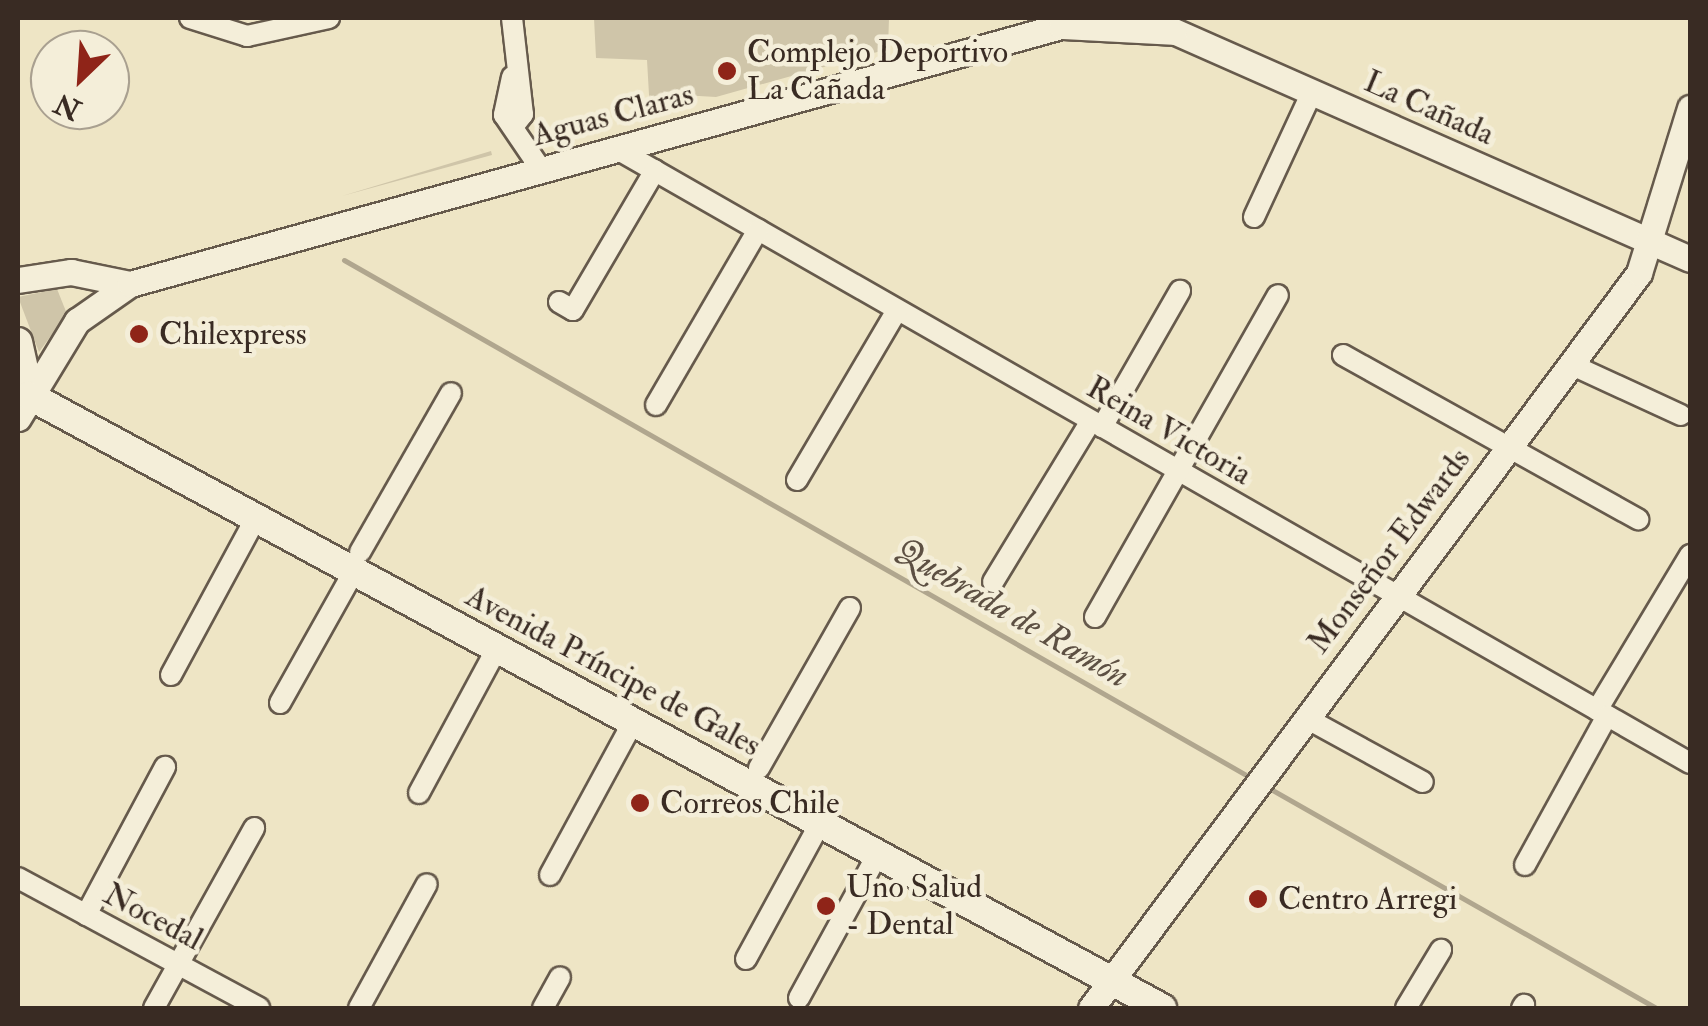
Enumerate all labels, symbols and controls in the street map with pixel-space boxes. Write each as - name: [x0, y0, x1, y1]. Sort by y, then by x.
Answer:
- north arrow: [30, 30, 130, 130]
- place label: Complejo Deportivo La Cañada: [747, 34, 1008, 109]
- marker: Complejo Deportivo La Cañada: [716, 60, 738, 82]
- street label: La Cañada: [1358, 62, 1500, 154]
- street label: Aguas Claras: [529, 75, 697, 155]
- text: N: [49, 85, 87, 127]
- place label: Chilexpress: [159, 315, 307, 353]
- marker: Chilexpress: [128, 323, 150, 345]
- street label: Reina Victoria: [1080, 368, 1258, 494]
- street label: Monseñor Edwards: [1299, 441, 1479, 661]
- water label: Quebrada de Ramón: [888, 529, 1136, 697]
- street label: Avenida Príncipe de Gales: [459, 577, 767, 765]
- place label: Correos Chile: [660, 784, 839, 822]
- marker: Correos Chile: [629, 792, 651, 814]
- place label: Uno Salud - Dental: [846, 869, 982, 944]
- street label: Nocedal: [97, 875, 209, 959]
- place label: Centro Arregi: [1278, 880, 1457, 918]
- marker: Centro Arregi: [1247, 888, 1269, 910]
- marker: Uno Salud - Dental: [815, 895, 837, 917]

